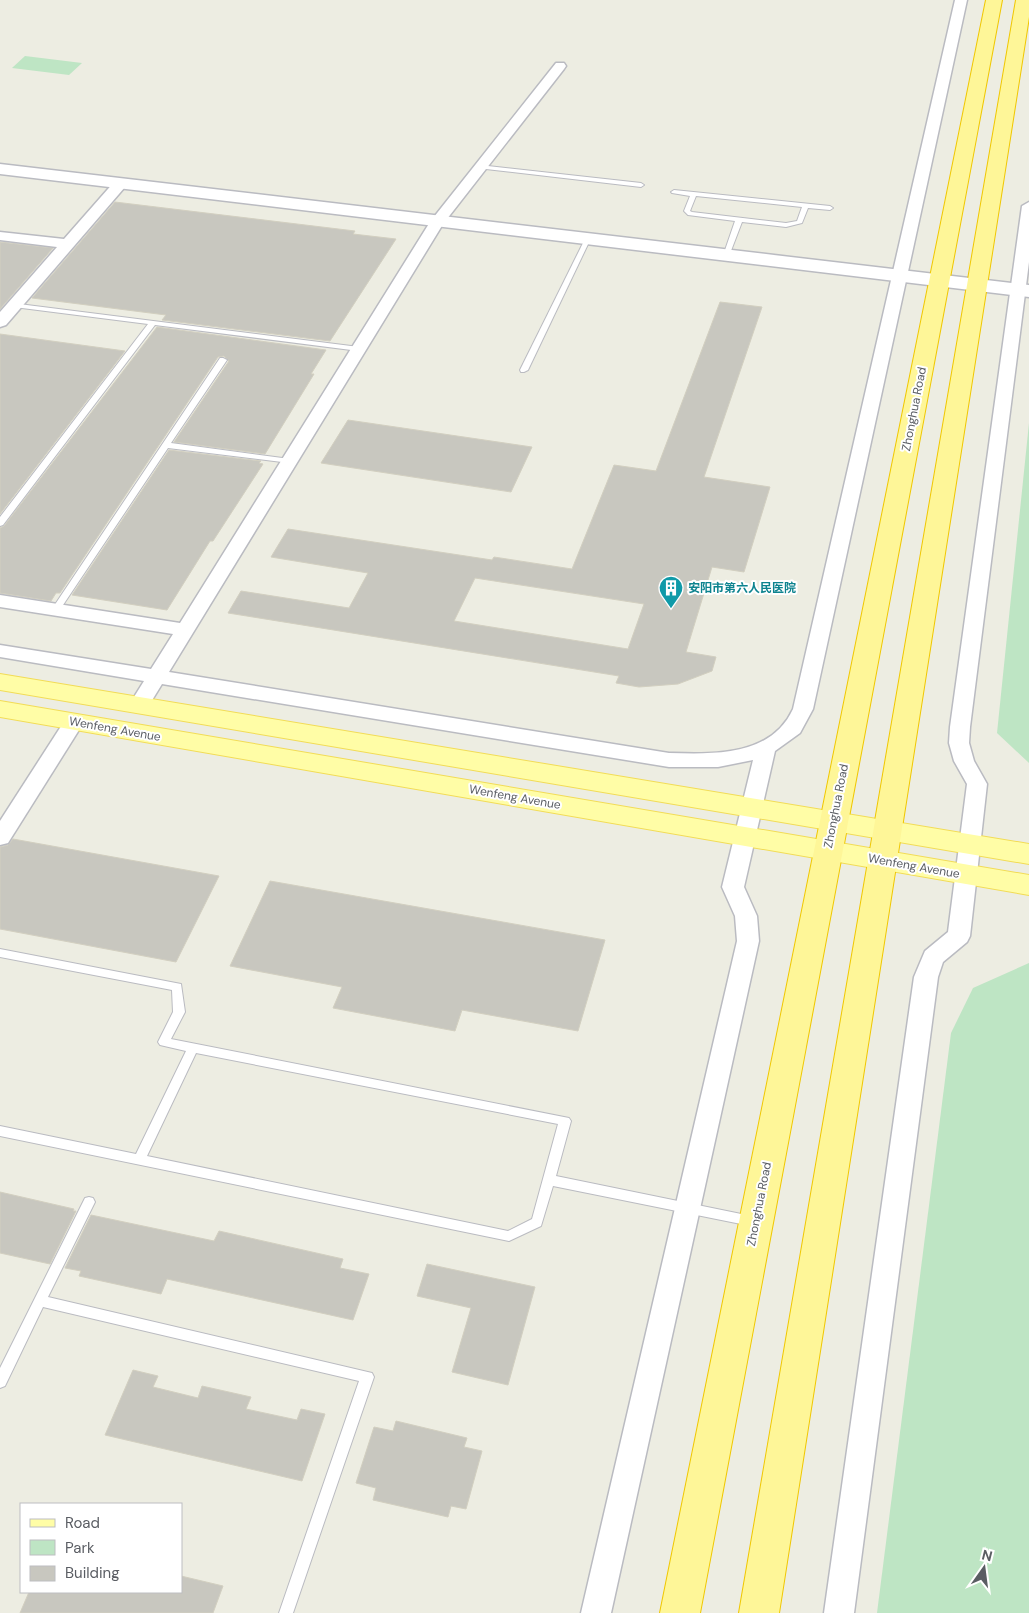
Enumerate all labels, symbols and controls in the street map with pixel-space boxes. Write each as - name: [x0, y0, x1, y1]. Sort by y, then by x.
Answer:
- street label: Zhonghua Road: [898, 365, 930, 453]
- building icon: 安阳市第六人民医院: [658, 575, 684, 609]
- place label: 安阳市第六人民医院: [688, 580, 796, 596]
- street label: Wenfeng Avenue: [68, 713, 162, 745]
- street label: Zhonghua Road: [820, 762, 852, 850]
- street label: Wenfeng Avenue: [468, 781, 562, 813]
- street label: Wenfeng Avenue: [867, 850, 961, 882]
- street label: Zhonghua Road: [743, 1160, 775, 1248]
- legend: [20, 1503, 182, 1593]
- text: Road: [65, 1513, 100, 1533]
- text: Park: [65, 1538, 95, 1558]
- north arrow: [959, 1543, 1009, 1593]
- text: N: [980, 1545, 994, 1565]
- text: Building: [65, 1563, 120, 1583]

